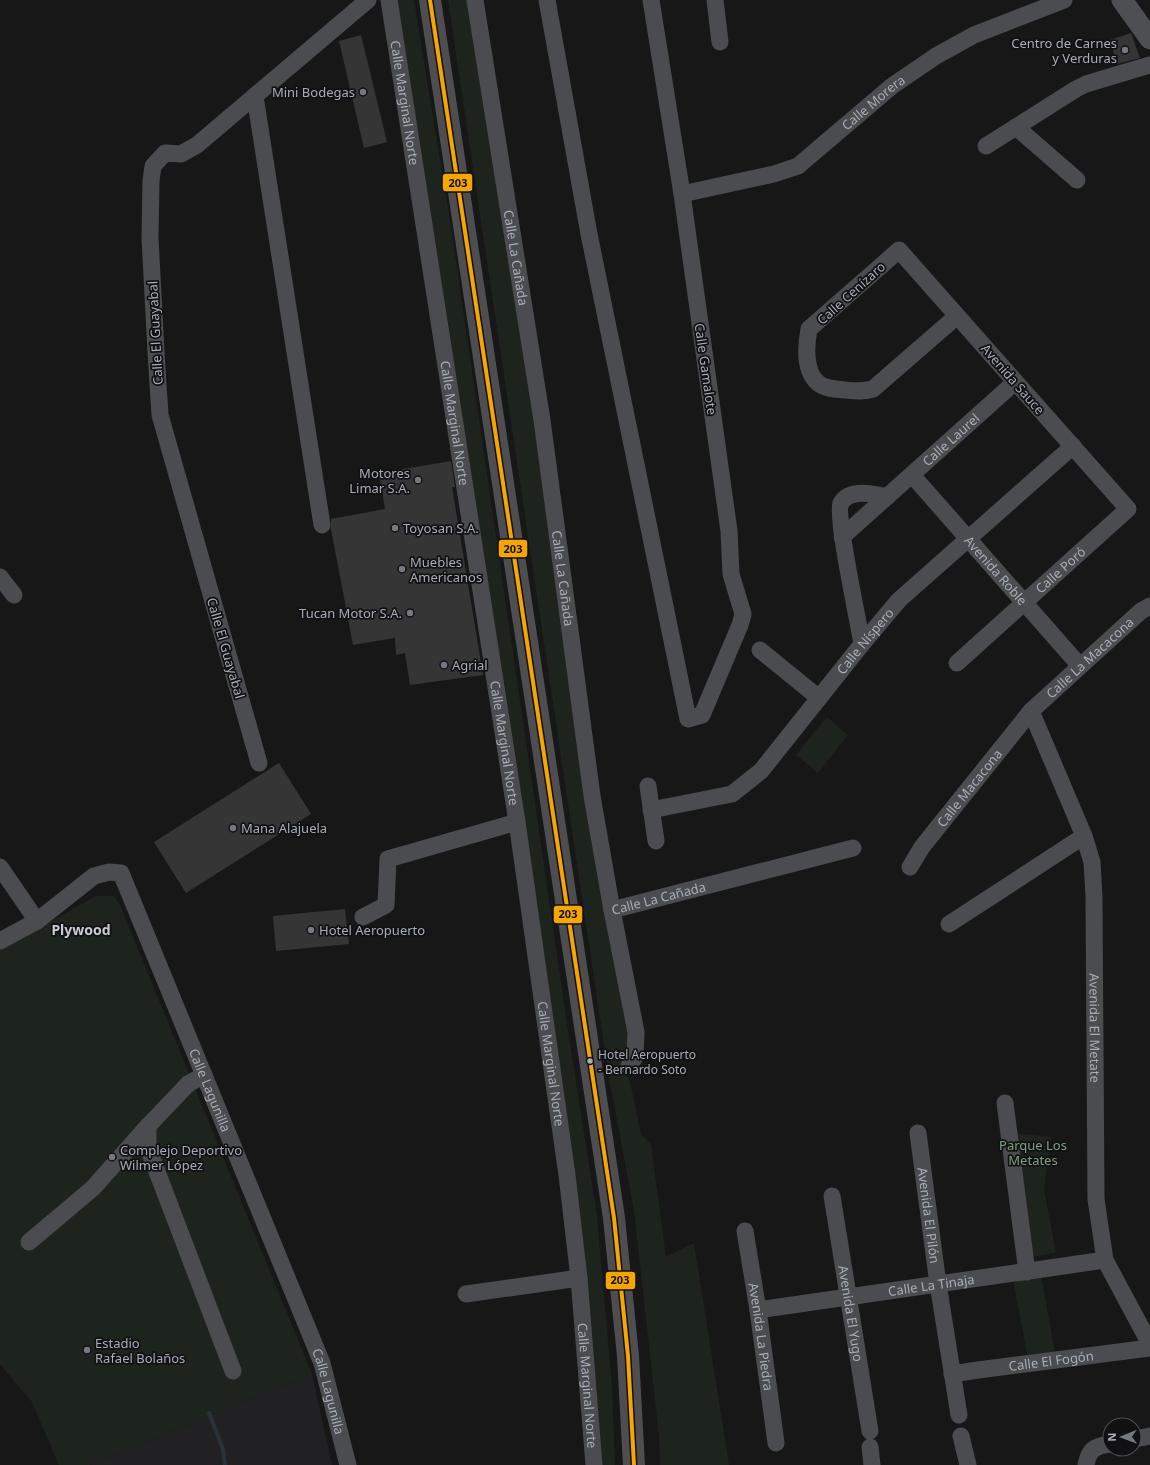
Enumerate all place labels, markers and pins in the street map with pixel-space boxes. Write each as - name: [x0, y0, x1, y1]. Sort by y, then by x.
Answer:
- place label: Centro de Carnes y Verduras: [1011, 34, 1117, 67]
- marker: Centro de Carnes y Verduras: [1120, 45, 1130, 55]
- place label: Mini Bodegas: [272, 83, 355, 101]
- marker: Mini Bodegas: [358, 87, 368, 97]
- place label: Motores Limar S.A.: [349, 464, 410, 497]
- marker: Motores Limar S.A.: [413, 475, 423, 485]
- place label: Toyosan S.A.: [403, 519, 479, 537]
- marker: Toyosan S.A.: [390, 523, 400, 533]
- place label: Muebles Americanos: [410, 553, 482, 586]
- marker: Muebles Americanos: [397, 564, 407, 574]
- place label: Tucan Motor S.A.: [299, 604, 402, 622]
- marker: Tucan Motor S.A.: [405, 608, 415, 618]
- place label: Agrial: [452, 656, 488, 674]
- marker: Agrial: [439, 660, 449, 670]
- place label: Mana Alajuela: [241, 819, 327, 837]
- marker: Mana Alajuela: [228, 823, 238, 833]
- place label: Hotel Aeropuerto: [319, 921, 425, 939]
- marker: Hotel Aeropuerto: [306, 925, 316, 935]
- place label: Hotel Aeropuerto - Bernardo Soto: [598, 1046, 696, 1078]
- marker: Hotel Aeropuerto - Bernardo Soto: [585, 1056, 595, 1066]
- place label: Complejo Deportivo Wilmer López: [120, 1141, 242, 1174]
- marker: Complejo Deportivo Wilmer López: [107, 1152, 117, 1162]
- place label: Estadio Rafael Bolaños: [95, 1334, 185, 1367]
- marker: Estadio Rafael Bolaños: [82, 1345, 92, 1355]

